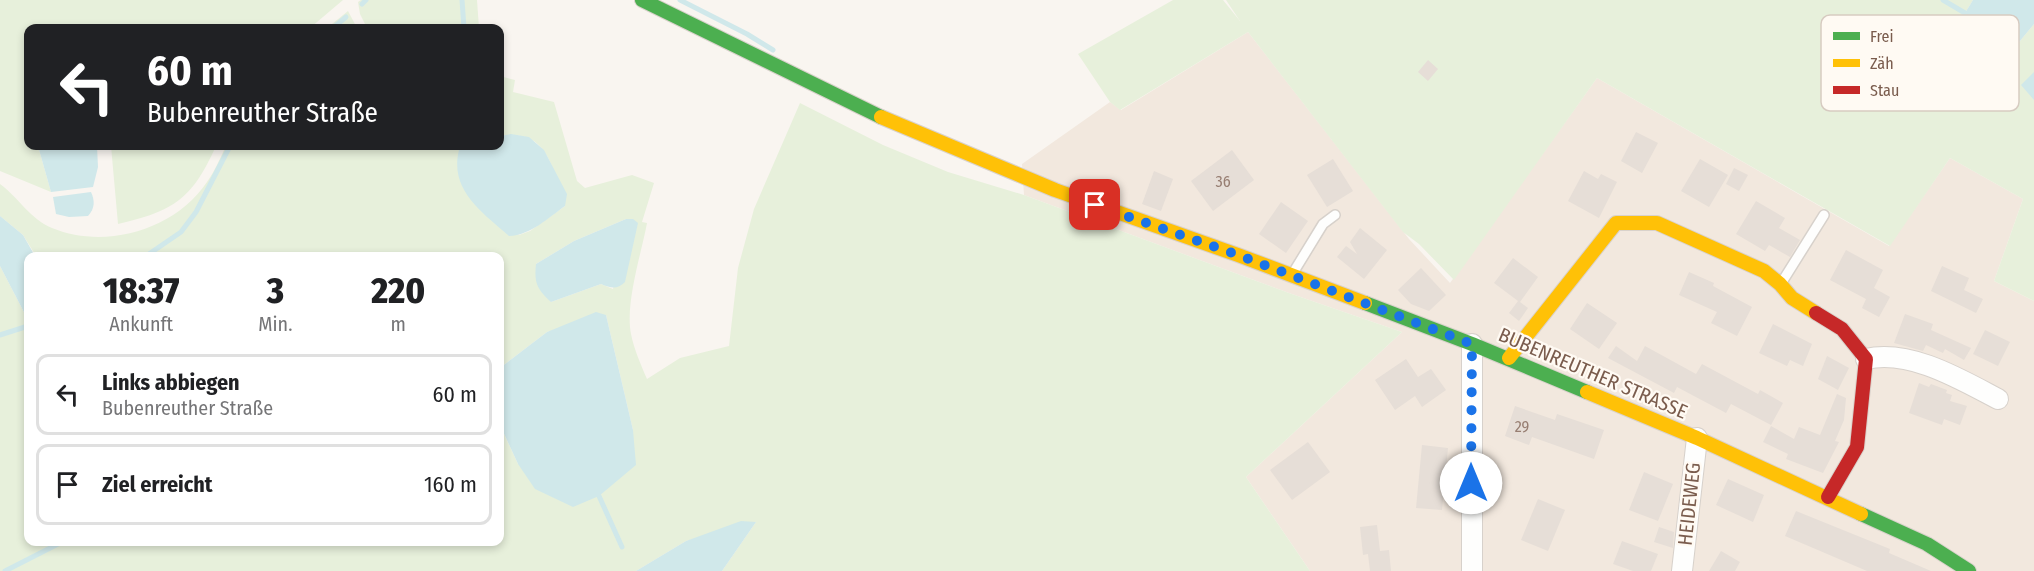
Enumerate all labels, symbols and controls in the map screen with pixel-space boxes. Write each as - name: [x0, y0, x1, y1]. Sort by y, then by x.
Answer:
- legend: [1821, 15, 2019, 111]
- text: Frei: [1870, 27, 1894, 46]
- text: 60 m: [147, 46, 233, 96]
- icon: left: [48, 48, 126, 126]
- text: Zäh: [1870, 54, 1894, 73]
- text: Stau: [1870, 81, 1899, 100]
- text: Bubenreuther Straße: [147, 97, 378, 129]
- house number: 36: [1215, 172, 1231, 191]
- pin: [1069, 179, 1120, 230]
- icon: arrive: [1078, 188, 1111, 221]
- text: 18:37: [103, 269, 179, 313]
- text: 3: [267, 269, 284, 313]
- text: 220: [371, 269, 425, 313]
- text: Ankunft: [109, 312, 173, 336]
- text: Min.: [258, 312, 292, 336]
- text: m: [391, 312, 406, 336]
- street label: BUBENREUTHER STRASSE: [1495, 322, 1691, 424]
- text: Links abbiegen: [102, 369, 240, 396]
- icon: left: [51, 378, 84, 411]
- text: 60 m: [433, 381, 477, 408]
- text: Bubenreuther Straße: [102, 396, 273, 420]
- house number: 29: [1515, 417, 1530, 436]
- position arrow: [1439, 451, 1503, 515]
- street label: HEIDEWEG: [1673, 461, 1705, 547]
- icon: arrive: [51, 468, 84, 501]
- text: Ziel erreicht: [102, 471, 213, 498]
- text: 160 m: [424, 471, 477, 498]

